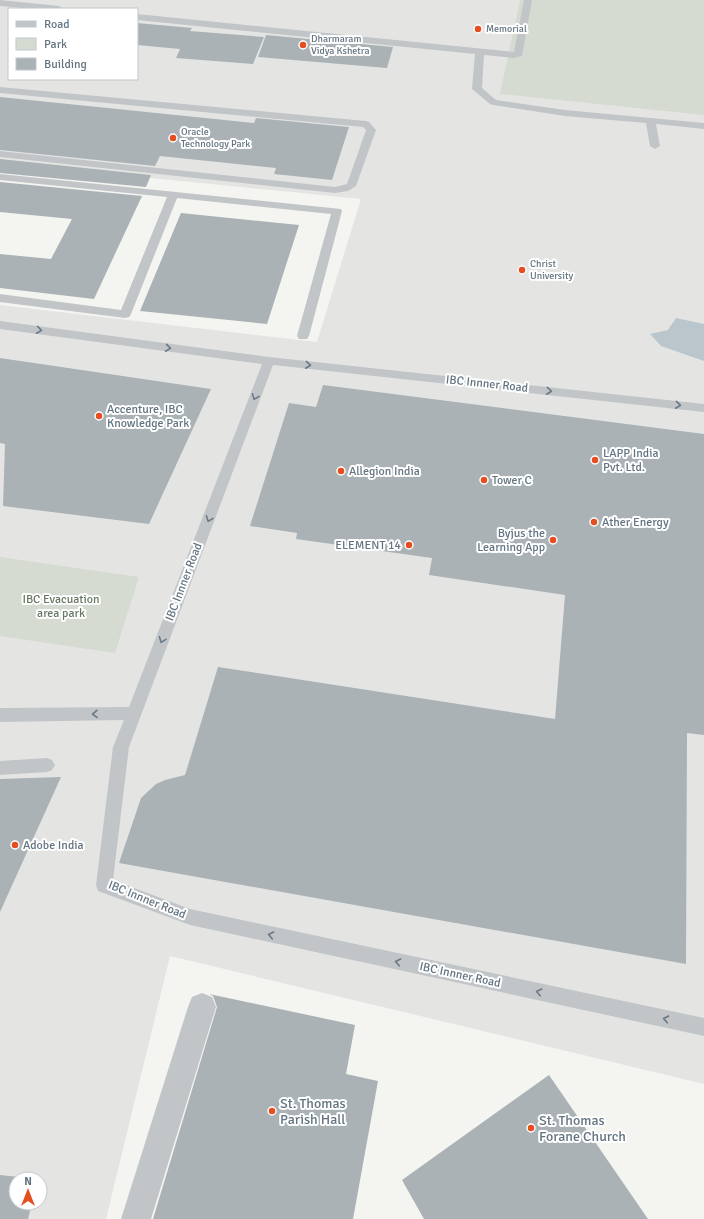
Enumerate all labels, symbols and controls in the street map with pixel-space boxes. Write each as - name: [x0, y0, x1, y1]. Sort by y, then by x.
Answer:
- legend: [8, 8, 138, 80]
- text: Road: [44, 17, 70, 32]
- place label: Memorial: [486, 23, 527, 35]
- marker: Memorial: [473, 24, 483, 34]
- place label: Dharmaram Vidya Kshetra: [311, 33, 370, 57]
- text: Park: [44, 37, 67, 52]
- marker: Dharmaram Vidya Kshetra: [298, 40, 308, 50]
- text: Building: [44, 57, 87, 72]
- place label: Oracle Technology Park: [181, 126, 250, 150]
- marker: Oracle Technology Park: [168, 133, 178, 143]
- place label: Christ University: [530, 258, 573, 282]
- marker: Christ University: [517, 265, 527, 275]
- one-way arrow: [36, 326, 42, 335]
- one-way arrow: [164, 343, 171, 352]
- one-way arrow: [305, 360, 311, 369]
- street label: IBC Innner Road: [445, 372, 529, 396]
- one-way arrow: [546, 386, 552, 395]
- one-way arrow: [252, 394, 260, 401]
- one-way arrow: [675, 400, 681, 409]
- place label: Accenture, IBC Knowledge Park: [107, 402, 189, 431]
- marker: Accenture, IBC Knowledge Park: [94, 411, 104, 421]
- place label: LAPP India Pvt. Ltd.: [603, 446, 658, 475]
- marker: LAPP India Pvt. Ltd.: [590, 455, 600, 465]
- place label: Allegion India: [349, 464, 420, 479]
- marker: Allegion India: [336, 466, 346, 476]
- place label: Tower C: [492, 473, 532, 488]
- marker: Tower C: [479, 475, 489, 485]
- one-way arrow: [205, 515, 213, 522]
- place label: Ather Energy: [602, 515, 669, 530]
- marker: Ather Energy: [589, 517, 599, 527]
- place label: Byjus the Learning App: [477, 526, 545, 555]
- marker: Byjus the Learning App: [548, 535, 558, 545]
- place label: ELEMENT 14: [335, 538, 402, 553]
- marker: ELEMENT 14: [404, 540, 414, 550]
- street label: IBC Innner Road: [162, 541, 206, 623]
- park label: IBC Evacuation area park: [22, 592, 100, 621]
- one-way arrow: [159, 637, 167, 644]
- one-way arrow: [92, 710, 98, 718]
- place label: Adobe India: [23, 838, 84, 853]
- marker: Adobe India: [10, 840, 20, 850]
- street label: IBC Innner Road: [106, 878, 188, 922]
- one-way arrow: [268, 931, 274, 939]
- one-way arrow: [395, 958, 401, 966]
- street label: IBC Innner Road: [418, 959, 502, 991]
- one-way arrow: [536, 988, 542, 996]
- one-way arrow: [663, 1015, 669, 1023]
- place label: St. Thomas Parish Hall: [280, 1095, 346, 1128]
- marker: St. Thomas Parish Hall: [267, 1106, 277, 1116]
- place label: St. Thomas Forane Church: [539, 1112, 626, 1145]
- marker: St. Thomas Forane Church: [526, 1123, 536, 1133]
- north arrow: [8, 1171, 48, 1211]
- text: N: [24, 1175, 32, 1188]

